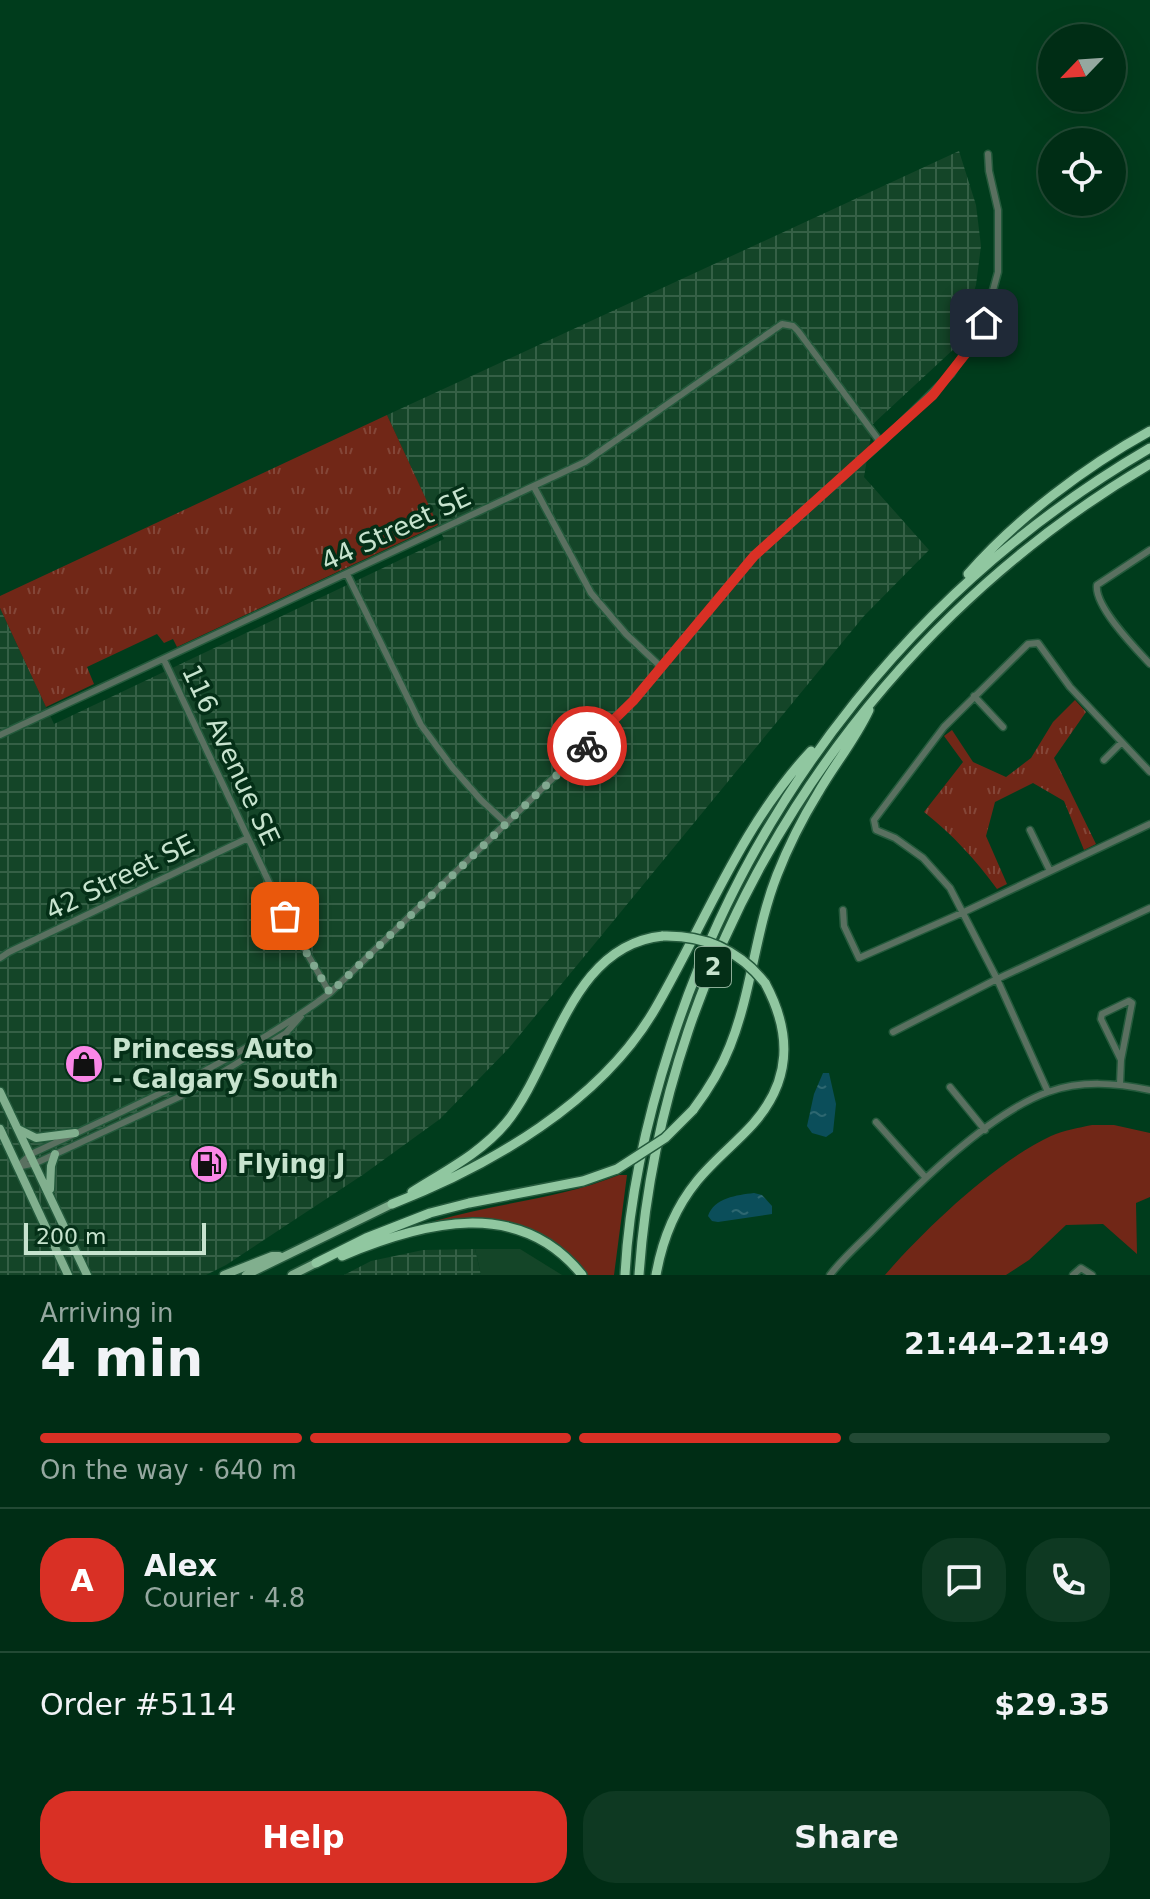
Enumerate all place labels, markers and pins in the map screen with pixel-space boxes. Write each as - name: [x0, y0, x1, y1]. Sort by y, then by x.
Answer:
- pin: [950, 289, 1018, 357]
- pin: [251, 882, 319, 950]
- place label: Princess Auto - Calgary South: [112, 1034, 338, 1094]
- shop icon: Princess Auto - Calgary South: [63, 1043, 105, 1085]
- fuel station icon: Flying J: [188, 1143, 230, 1185]
- place label: Flying J: [237, 1149, 345, 1179]

